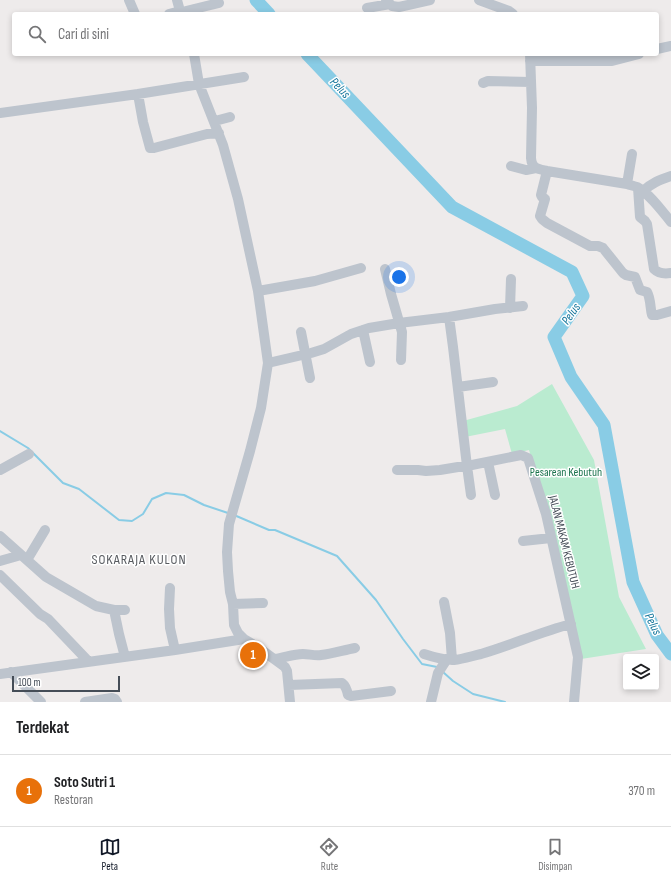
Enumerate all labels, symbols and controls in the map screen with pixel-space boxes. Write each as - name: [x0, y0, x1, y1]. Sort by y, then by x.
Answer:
- search box: [12, 12, 659, 56]
- icon: search: [26, 23, 48, 45]
- text: Cari di sini: [58, 25, 109, 44]
- water label: Pelus: [326, 74, 354, 102]
- your location: [389, 267, 409, 287]
- water label: Pelus: [558, 300, 584, 328]
- park label: Pesarean Kebutuh: [530, 465, 602, 480]
- street label: JALAN MAKAM KEBUTUH: [545, 493, 583, 590]
- district label: SOKARAJA KULON: [91, 551, 187, 568]
- water label: Pelus: [641, 610, 665, 638]
- pin: 1: [240, 640, 266, 670]
- map controls: [623, 654, 659, 690]
- button: layers: [623, 654, 659, 690]
- scale bar: [12, 674, 120, 693]
- text: 100 m: [18, 676, 40, 689]
- text: Terdekat: [16, 718, 69, 738]
- text: Soto Sutri 1: [54, 773, 115, 792]
- text: 1: [26, 783, 32, 799]
- text: 370 m: [628, 783, 655, 799]
- text: Restoran: [54, 792, 93, 808]
- tab: Peta: [99, 836, 121, 873]
- tab: Rute: [318, 836, 340, 873]
- tab: Disimpan: [538, 836, 572, 873]

